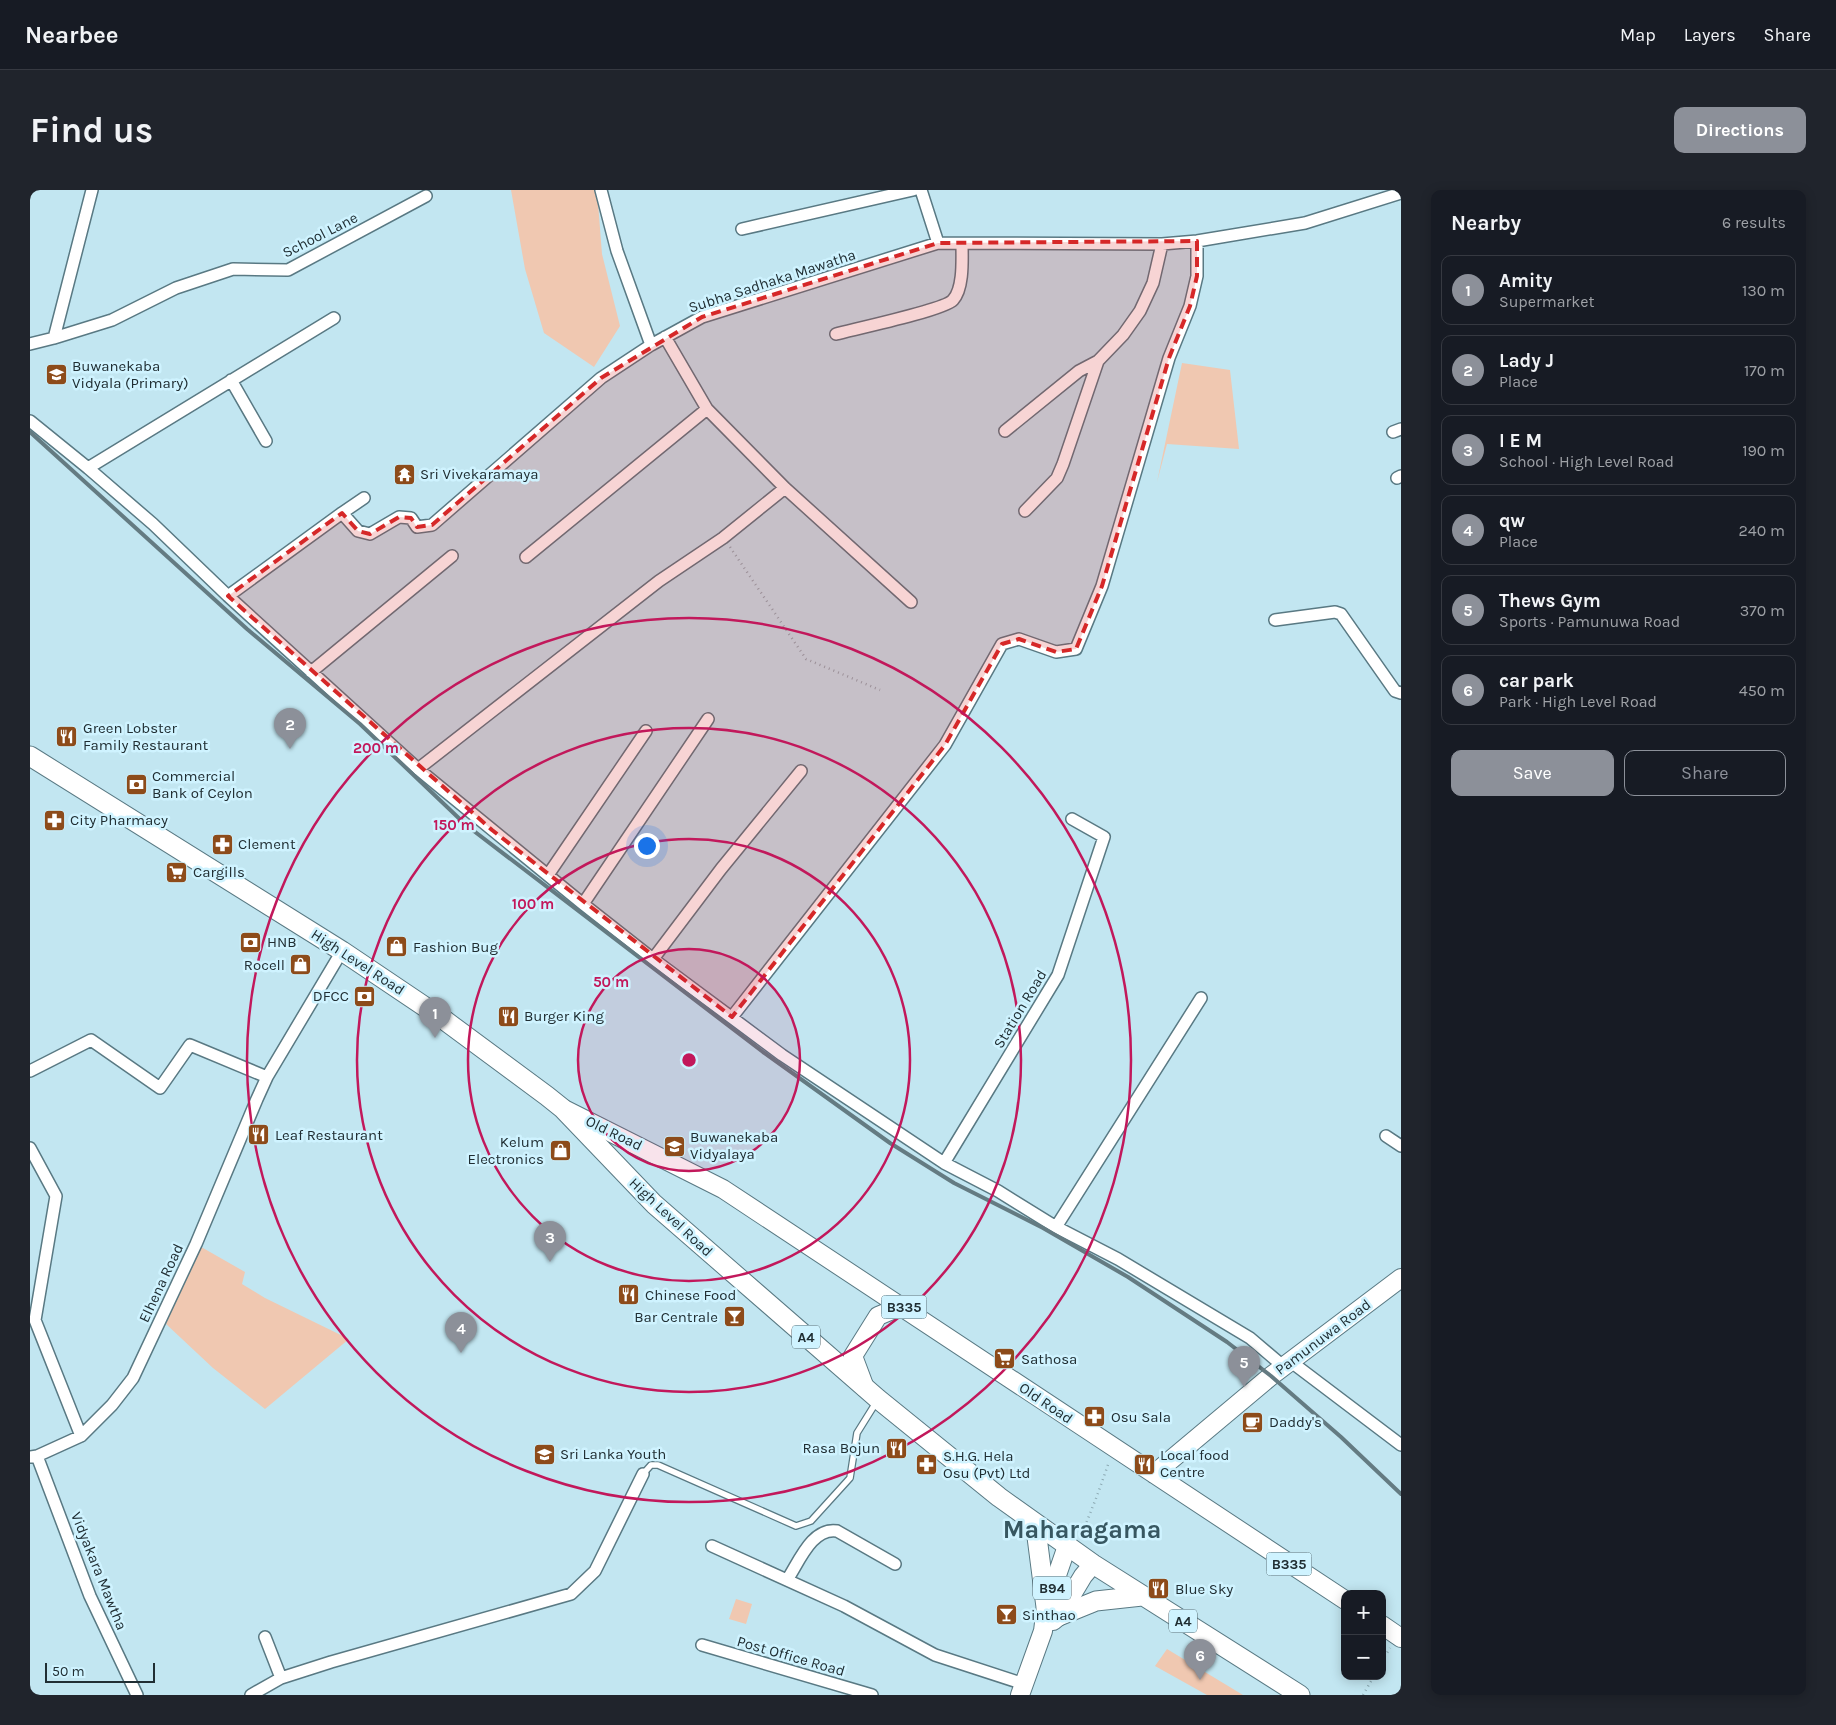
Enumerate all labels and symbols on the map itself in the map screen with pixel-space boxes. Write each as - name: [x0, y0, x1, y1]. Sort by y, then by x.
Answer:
- street label: School Lane: [279, 208, 361, 262]
- street label: Subha Sadhaka Mawatha: [686, 245, 858, 317]
- place label: Buwanekaba Vidyala (Primary): [72, 357, 189, 392]
- school or university icon: Buwanekaba Vidyala (Primary): [44, 363, 68, 387]
- temple icon: Sri Vivekaramaya: [392, 462, 416, 486]
- place label: Sri Vivekaramaya: [420, 465, 539, 483]
- pin: 2: [274, 708, 306, 749]
- place label: Green Lobster Family Restaurant: [83, 719, 208, 754]
- restaurant icon: Green Lobster Family Restaurant: [55, 725, 79, 749]
- text: 200 m: [353, 739, 399, 757]
- place label: Commercial Bank of Ceylon: [152, 767, 253, 802]
- bank icon: Commercial Bank of Ceylon: [124, 773, 148, 797]
- pharmacy icon: City Pharmacy: [42, 808, 66, 832]
- place label: City Pharmacy: [70, 811, 168, 829]
- text: 150 m: [433, 816, 475, 834]
- pharmacy icon: Clement: [210, 832, 234, 856]
- your location: [634, 833, 660, 859]
- place label: Clement: [238, 835, 296, 853]
- supermarket icon: Cargills: [165, 860, 189, 884]
- place label: Cargills: [193, 863, 245, 881]
- text: 100 m: [512, 895, 554, 913]
- street label: High Level Road: [308, 925, 408, 999]
- bank icon: HNB: [239, 930, 263, 954]
- place label: HNB: [267, 933, 297, 951]
- shop icon: Fashion Bug: [385, 935, 409, 959]
- place label: Fashion Bug: [413, 938, 498, 956]
- shop icon: Rocell: [289, 953, 313, 977]
- place label: Rocell: [244, 956, 285, 974]
- street label: Station Road: [990, 966, 1050, 1052]
- text: 50 m: [593, 973, 629, 991]
- bank icon: DFCC: [353, 984, 377, 1008]
- place label: DFCC: [313, 987, 349, 1005]
- pin: 1: [419, 997, 451, 1038]
- restaurant icon: Burger King: [496, 1004, 520, 1028]
- place label: Burger King: [524, 1007, 604, 1025]
- centre of rings: [680, 1051, 698, 1069]
- street label: Old Road: [583, 1112, 645, 1154]
- restaurant icon: Leaf Restaurant: [247, 1123, 271, 1147]
- place label: Leaf Restaurant: [275, 1126, 383, 1144]
- place label: Buwanekaba Vidyalaya: [690, 1128, 778, 1163]
- place label: Kelum Electronics: [468, 1133, 544, 1168]
- school or university icon: Buwanekaba Vidyalaya: [662, 1134, 686, 1158]
- shop icon: Kelum Electronics: [548, 1139, 572, 1163]
- street label: High Level Road: [625, 1174, 717, 1260]
- pin: 3: [534, 1221, 566, 1262]
- street label: Elhena Road: [135, 1241, 187, 1325]
- restaurant icon: Chinese Food: [617, 1283, 641, 1307]
- place label: Chinese Food: [645, 1286, 736, 1304]
- street label: Pamunuwa Road: [1272, 1295, 1374, 1379]
- road number: B335: [882, 1296, 926, 1318]
- bar icon: Bar Centrale: [722, 1305, 746, 1329]
- place label: Bar Centrale: [634, 1308, 718, 1326]
- pin: 4: [445, 1312, 477, 1353]
- road number: A4: [792, 1326, 820, 1348]
- pin: 5: [1228, 1346, 1260, 1387]
- supermarket icon: Sathosa: [993, 1347, 1017, 1371]
- place label: Sathosa: [1021, 1350, 1077, 1368]
- street label: Old Road: [1016, 1379, 1076, 1427]
- pharmacy icon: Osu Sala: [1083, 1405, 1107, 1429]
- place label: Osu Sala: [1111, 1408, 1171, 1426]
- cafe icon: Daddy's: [1241, 1410, 1265, 1434]
- place label: Daddy's: [1269, 1413, 1322, 1431]
- restaurant icon: Rasa Bojun: [884, 1436, 908, 1460]
- place label: Rasa Bojun: [802, 1439, 880, 1457]
- school or university icon: Sri Lanka Youth: [532, 1442, 556, 1466]
- place label: Sri Lanka Youth: [560, 1445, 666, 1463]
- place label: Local food Centre: [1160, 1446, 1229, 1481]
- place label: S.H.G. Hela Osu (Pvt) Ltd: [943, 1447, 1030, 1482]
- restaurant icon: Local food Centre: [1132, 1452, 1156, 1476]
- pharmacy icon: S.H.G. Hela Osu (Pvt) Ltd: [915, 1453, 939, 1477]
- street label: Vidyakara Mawtha: [67, 1509, 131, 1633]
- district label: Maharagama: [1003, 1515, 1161, 1544]
- road number: B335: [1266, 1552, 1312, 1576]
- road number: B94: [1033, 1576, 1071, 1600]
- restaurant icon: Blue Sky: [1147, 1577, 1171, 1601]
- place label: Blue Sky: [1175, 1580, 1233, 1598]
- bar icon: Sinthao: [994, 1603, 1018, 1627]
- place label: Sinthao: [1022, 1606, 1076, 1624]
- road number: A4: [1169, 1610, 1197, 1632]
- street label: Post Office Road: [735, 1632, 847, 1680]
- pin: 6: [1184, 1639, 1216, 1680]
- scale bar: [45, 1660, 155, 1683]

